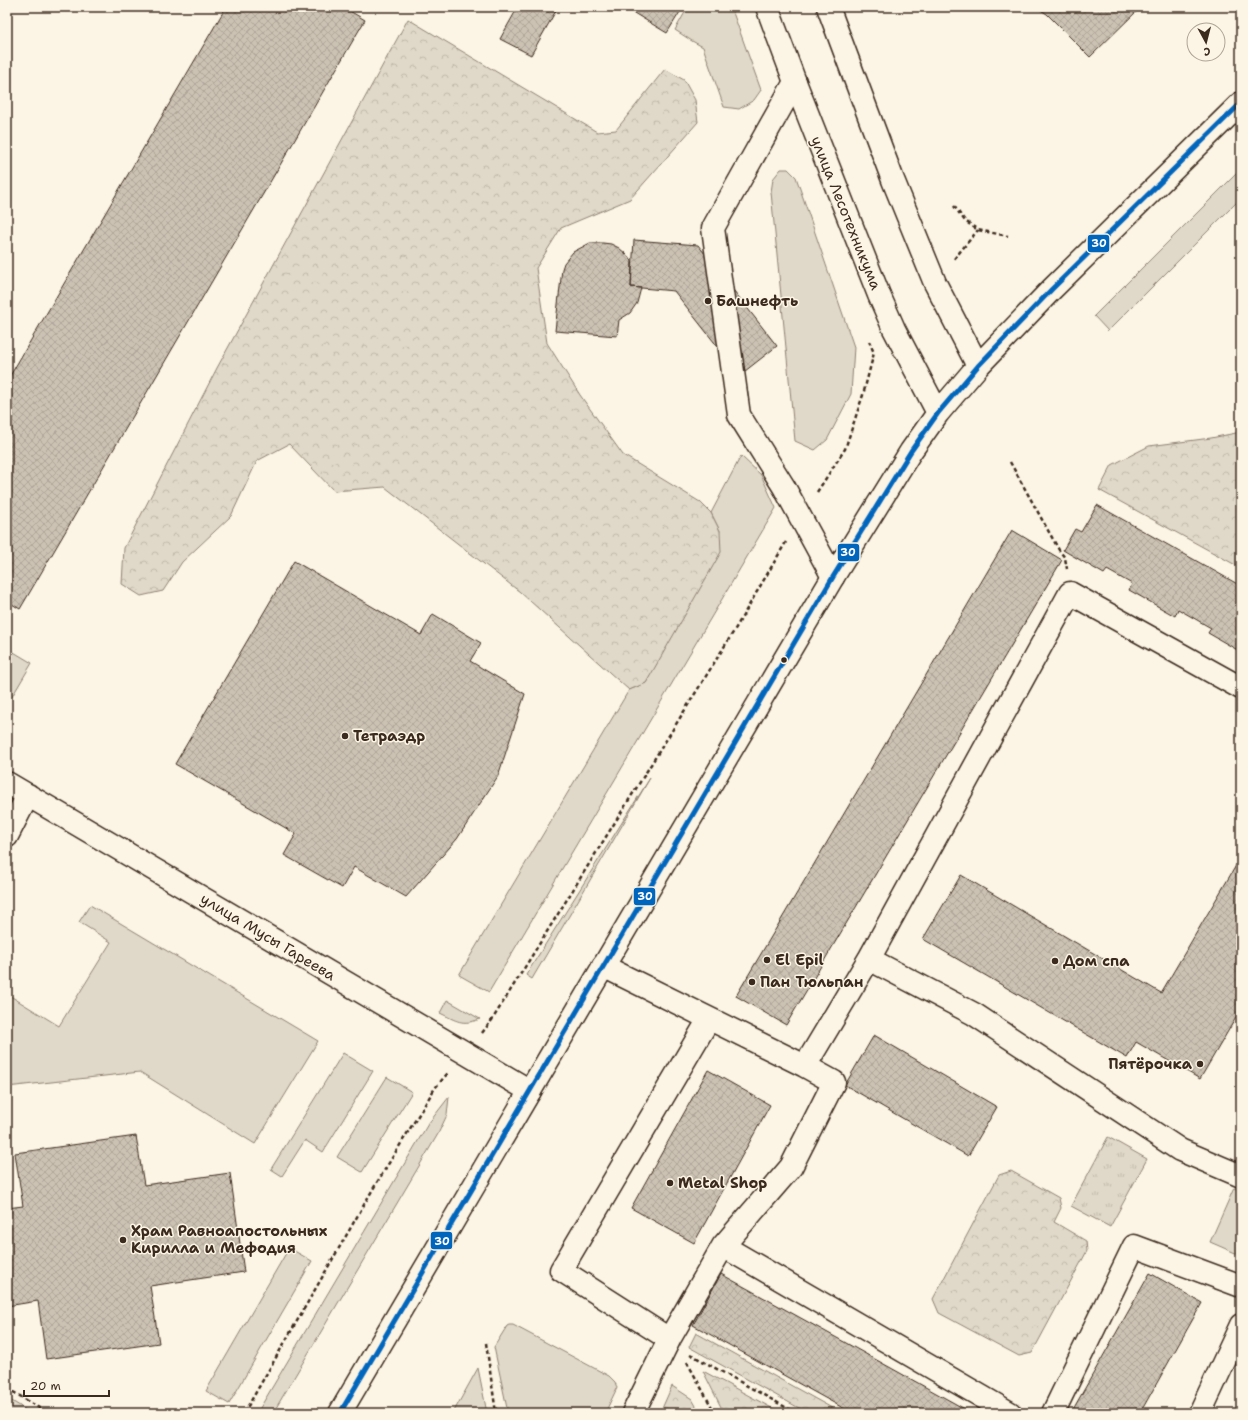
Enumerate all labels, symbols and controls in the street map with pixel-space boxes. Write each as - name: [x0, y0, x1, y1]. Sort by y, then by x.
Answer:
- north arrow: [1186, 22, 1226, 62]
- text: С: [1203, 44, 1211, 59]
- street label: улица Лесотехникума: [806, 133, 886, 293]
- line badge: 30: [1087, 234, 1110, 253]
- text: 30: [1091, 236, 1107, 251]
- place label: Башнефть: [716, 291, 798, 311]
- marker: Башнефть: [703, 296, 713, 306]
- line badge: 30: [837, 543, 860, 562]
- text: 30: [840, 545, 856, 560]
- unlabelled marker: [779, 655, 789, 665]
- place label: Тетраэдр: [353, 726, 425, 746]
- marker: Тетраэдр: [340, 731, 350, 741]
- line badge: 30: [633, 887, 656, 906]
- street label: улица Мусы Гареева: [197, 889, 340, 986]
- text: 30: [637, 889, 653, 904]
- place label: El Epil: [775, 950, 824, 970]
- place label: Дом спа: [1063, 951, 1130, 971]
- marker: El Epil: [762, 955, 772, 965]
- marker: Дом спа: [1050, 956, 1060, 966]
- place label: Пан Тюльпан: [760, 972, 864, 992]
- marker: Пан Тюльпан: [747, 977, 757, 987]
- place label: Пятёрочка: [1108, 1054, 1193, 1074]
- marker: Пятёрочка: [1195, 1059, 1205, 1069]
- place label: Metal Shop: [678, 1173, 767, 1193]
- marker: Metal Shop: [665, 1178, 675, 1188]
- place label: Храм Равноапостольных Кирилла и Мефодия: [131, 1221, 328, 1258]
- line badge: 30: [430, 1231, 453, 1250]
- text: 30: [434, 1234, 450, 1249]
- marker: Храм Равноапостольных Кирилла и Мефодия: [118, 1235, 128, 1245]
- scale bar: [24, 1372, 109, 1398]
- text: 20 m: [30, 1378, 61, 1394]

